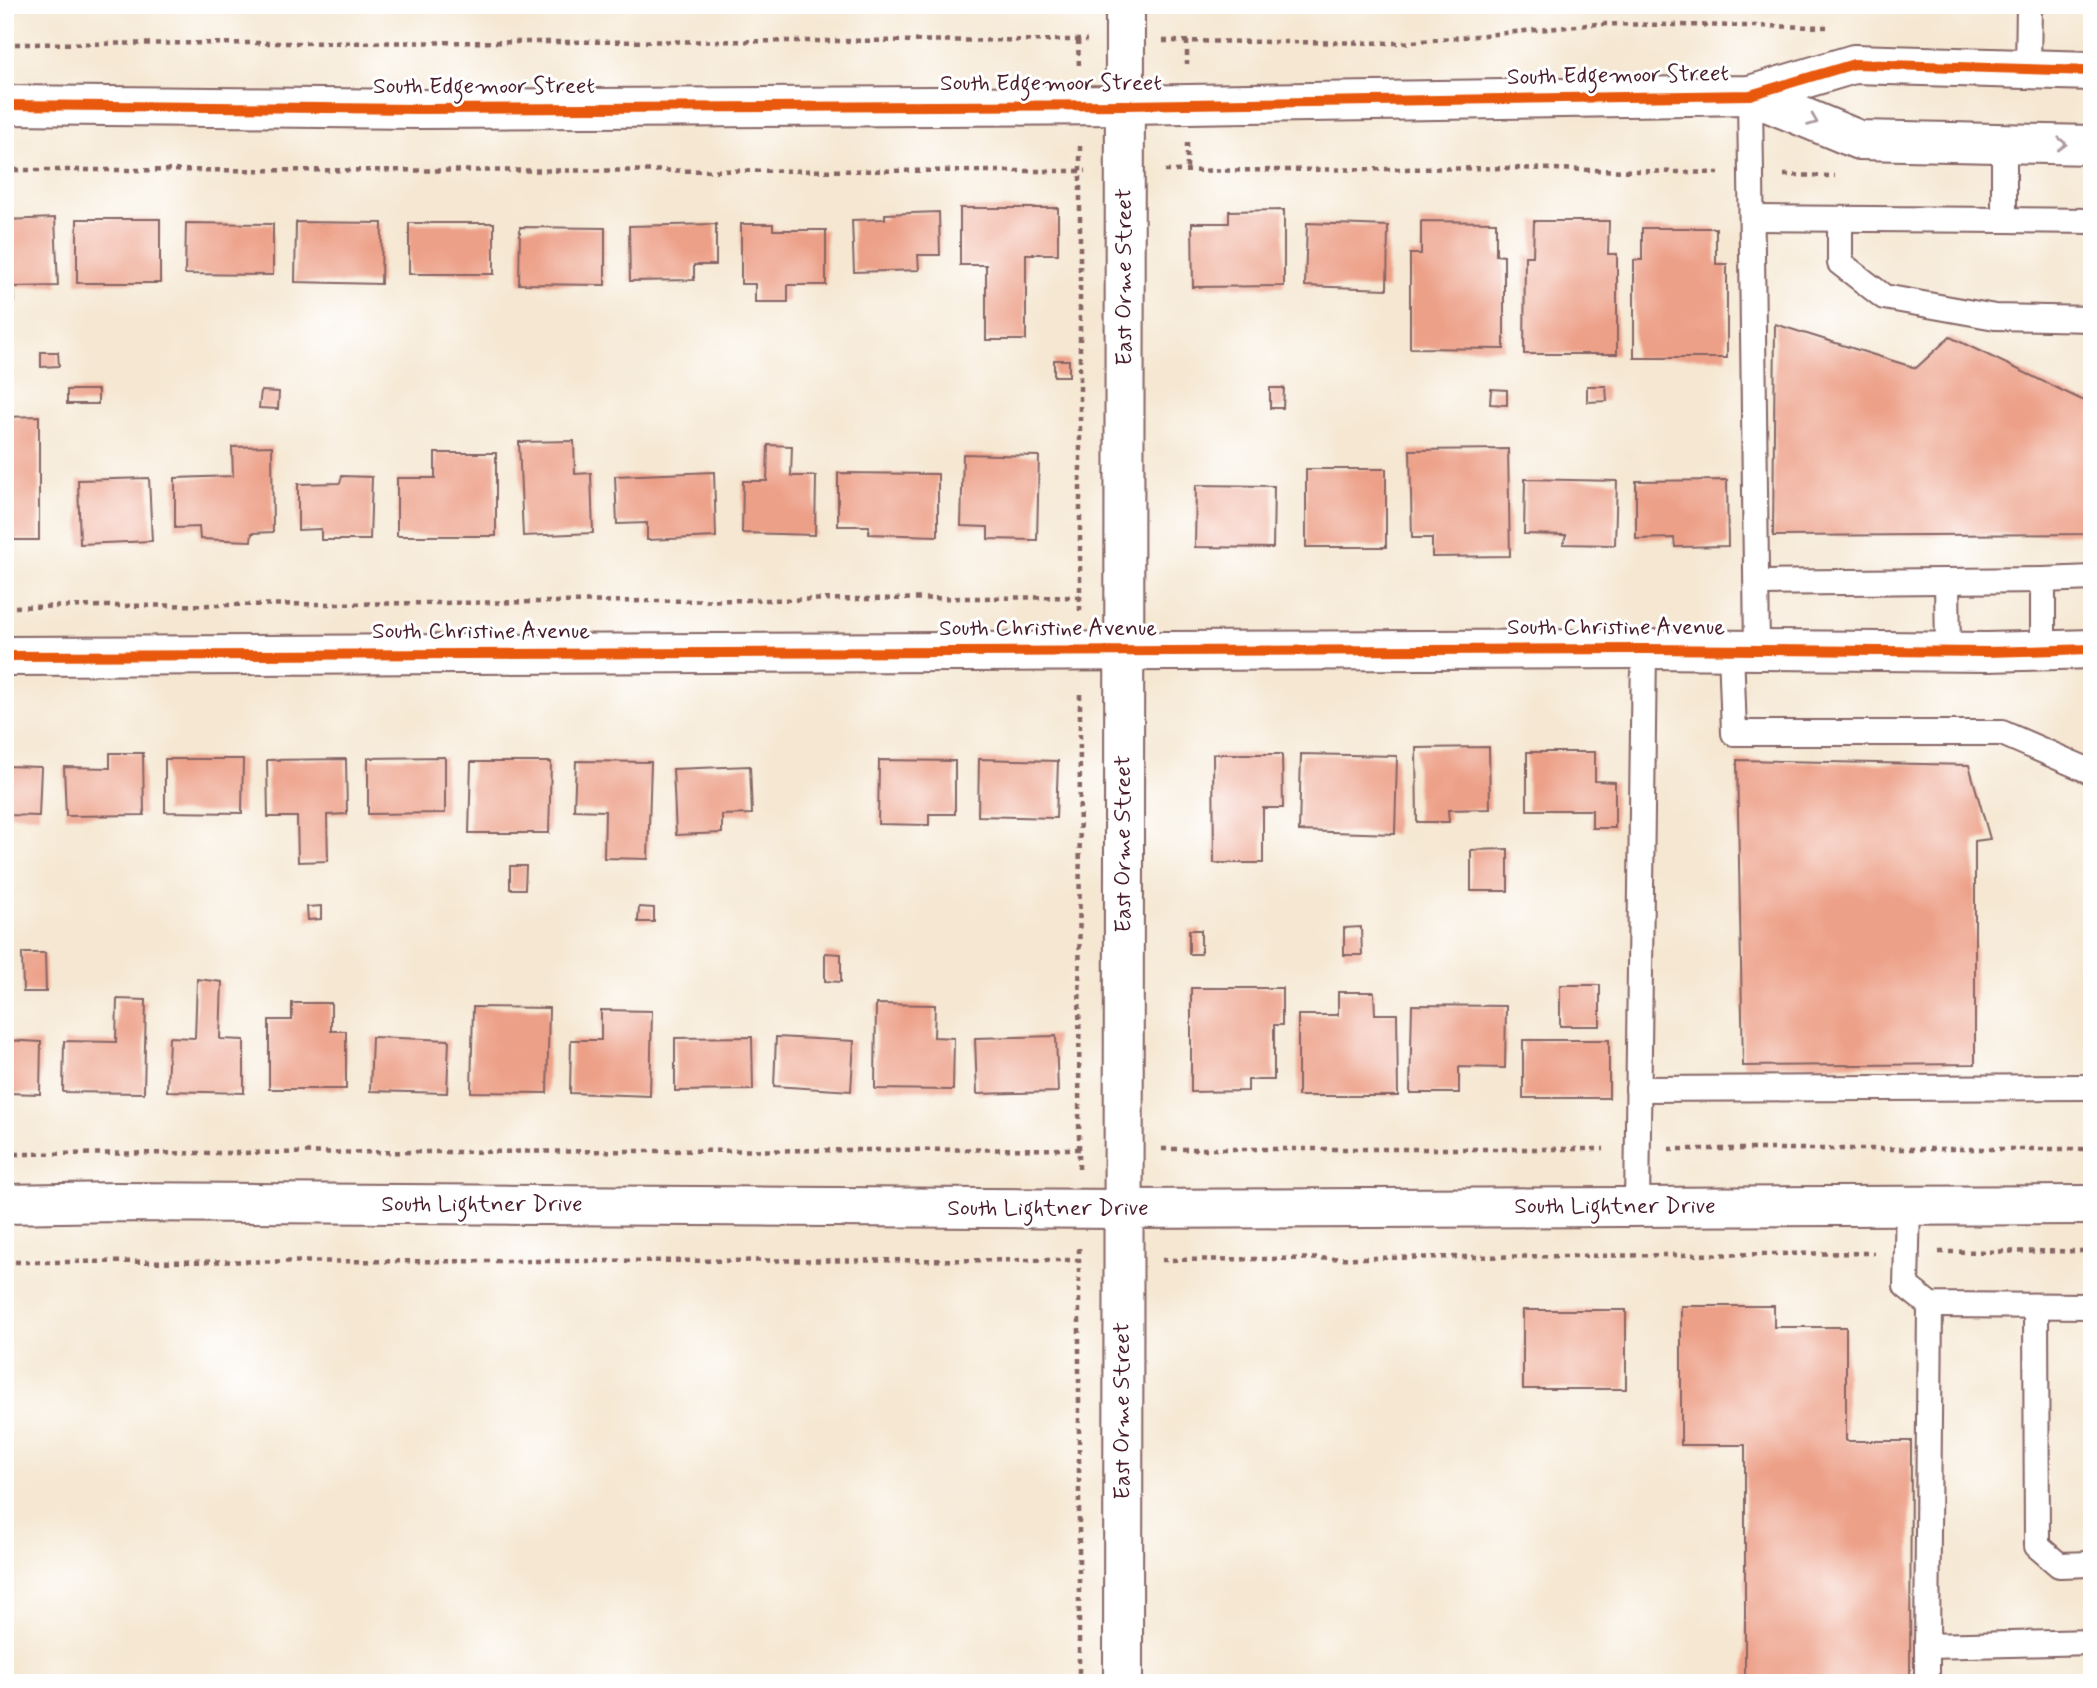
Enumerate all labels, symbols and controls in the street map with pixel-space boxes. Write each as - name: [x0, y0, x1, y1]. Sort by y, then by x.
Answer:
- street label: South Edgemoor Street: [1507, 59, 1729, 95]
- street label: South Edgemoor Street: [940, 69, 1162, 101]
- street label: South Edgemoor Street: [373, 72, 595, 104]
- one-way arrow: [1806, 113, 1819, 127]
- one-way arrow: [2056, 137, 2067, 152]
- street label: East Orme Street: [1110, 188, 1140, 366]
- street label: South Christine Avenue: [1507, 613, 1725, 643]
- street label: South Christine Avenue: [939, 614, 1157, 644]
- street label: South Christine Avenue: [372, 617, 590, 647]
- street label: East Orme Street: [1109, 755, 1139, 933]
- street label: South Lightner Drive: [381, 1190, 583, 1222]
- street label: South Lightner Drive: [1514, 1192, 1716, 1224]
- street label: South Lightner Drive: [947, 1194, 1149, 1226]
- street label: East Orme Street: [1108, 1322, 1138, 1500]

